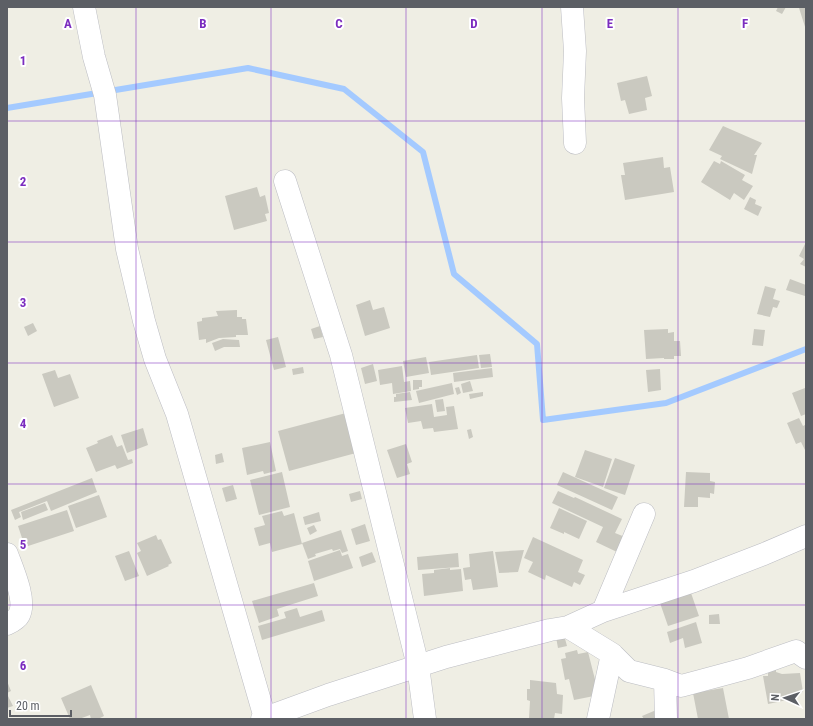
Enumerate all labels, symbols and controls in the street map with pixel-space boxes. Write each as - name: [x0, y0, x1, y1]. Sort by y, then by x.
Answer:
- text: A: [64, 16, 72, 31]
- text: B: [199, 16, 207, 31]
- text: C: [335, 16, 343, 31]
- text: D: [470, 16, 478, 31]
- text: E: [607, 16, 614, 31]
- text: F: [742, 16, 748, 31]
- text: 1: [20, 53, 26, 68]
- text: 2: [20, 174, 27, 189]
- text: 3: [20, 295, 26, 310]
- text: 4: [20, 416, 27, 431]
- text: 5: [20, 537, 27, 552]
- text: 6: [20, 658, 27, 673]
- north arrow: [765, 678, 805, 718]
- scale bar: [10, 692, 71, 718]
- text: N: [769, 694, 782, 701]
- text: 20 m: [16, 699, 40, 713]

